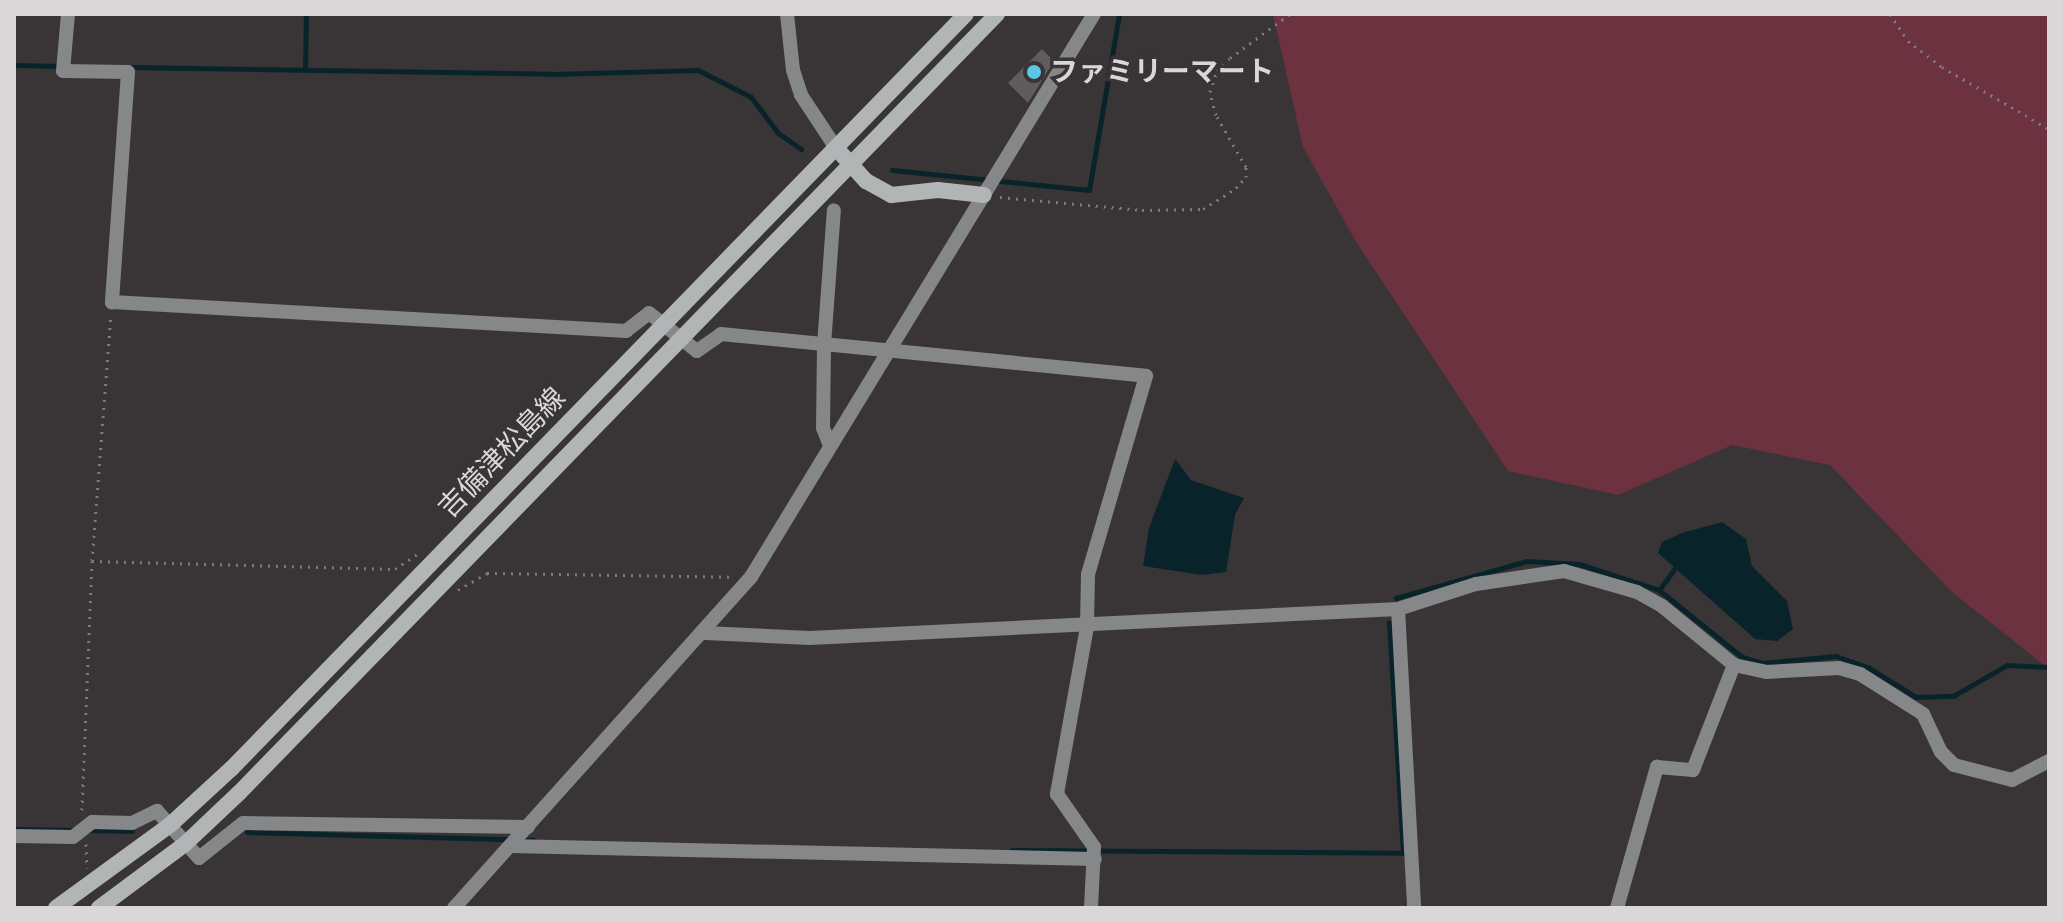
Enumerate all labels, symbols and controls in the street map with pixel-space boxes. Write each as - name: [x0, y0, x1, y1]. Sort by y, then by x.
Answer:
- place label: ファミリーマート: [1050, 55, 1274, 89]
- marker: ファミリーマート: [1025, 63, 1043, 81]
- street label: 吉備津松島線: [432, 381, 572, 525]

